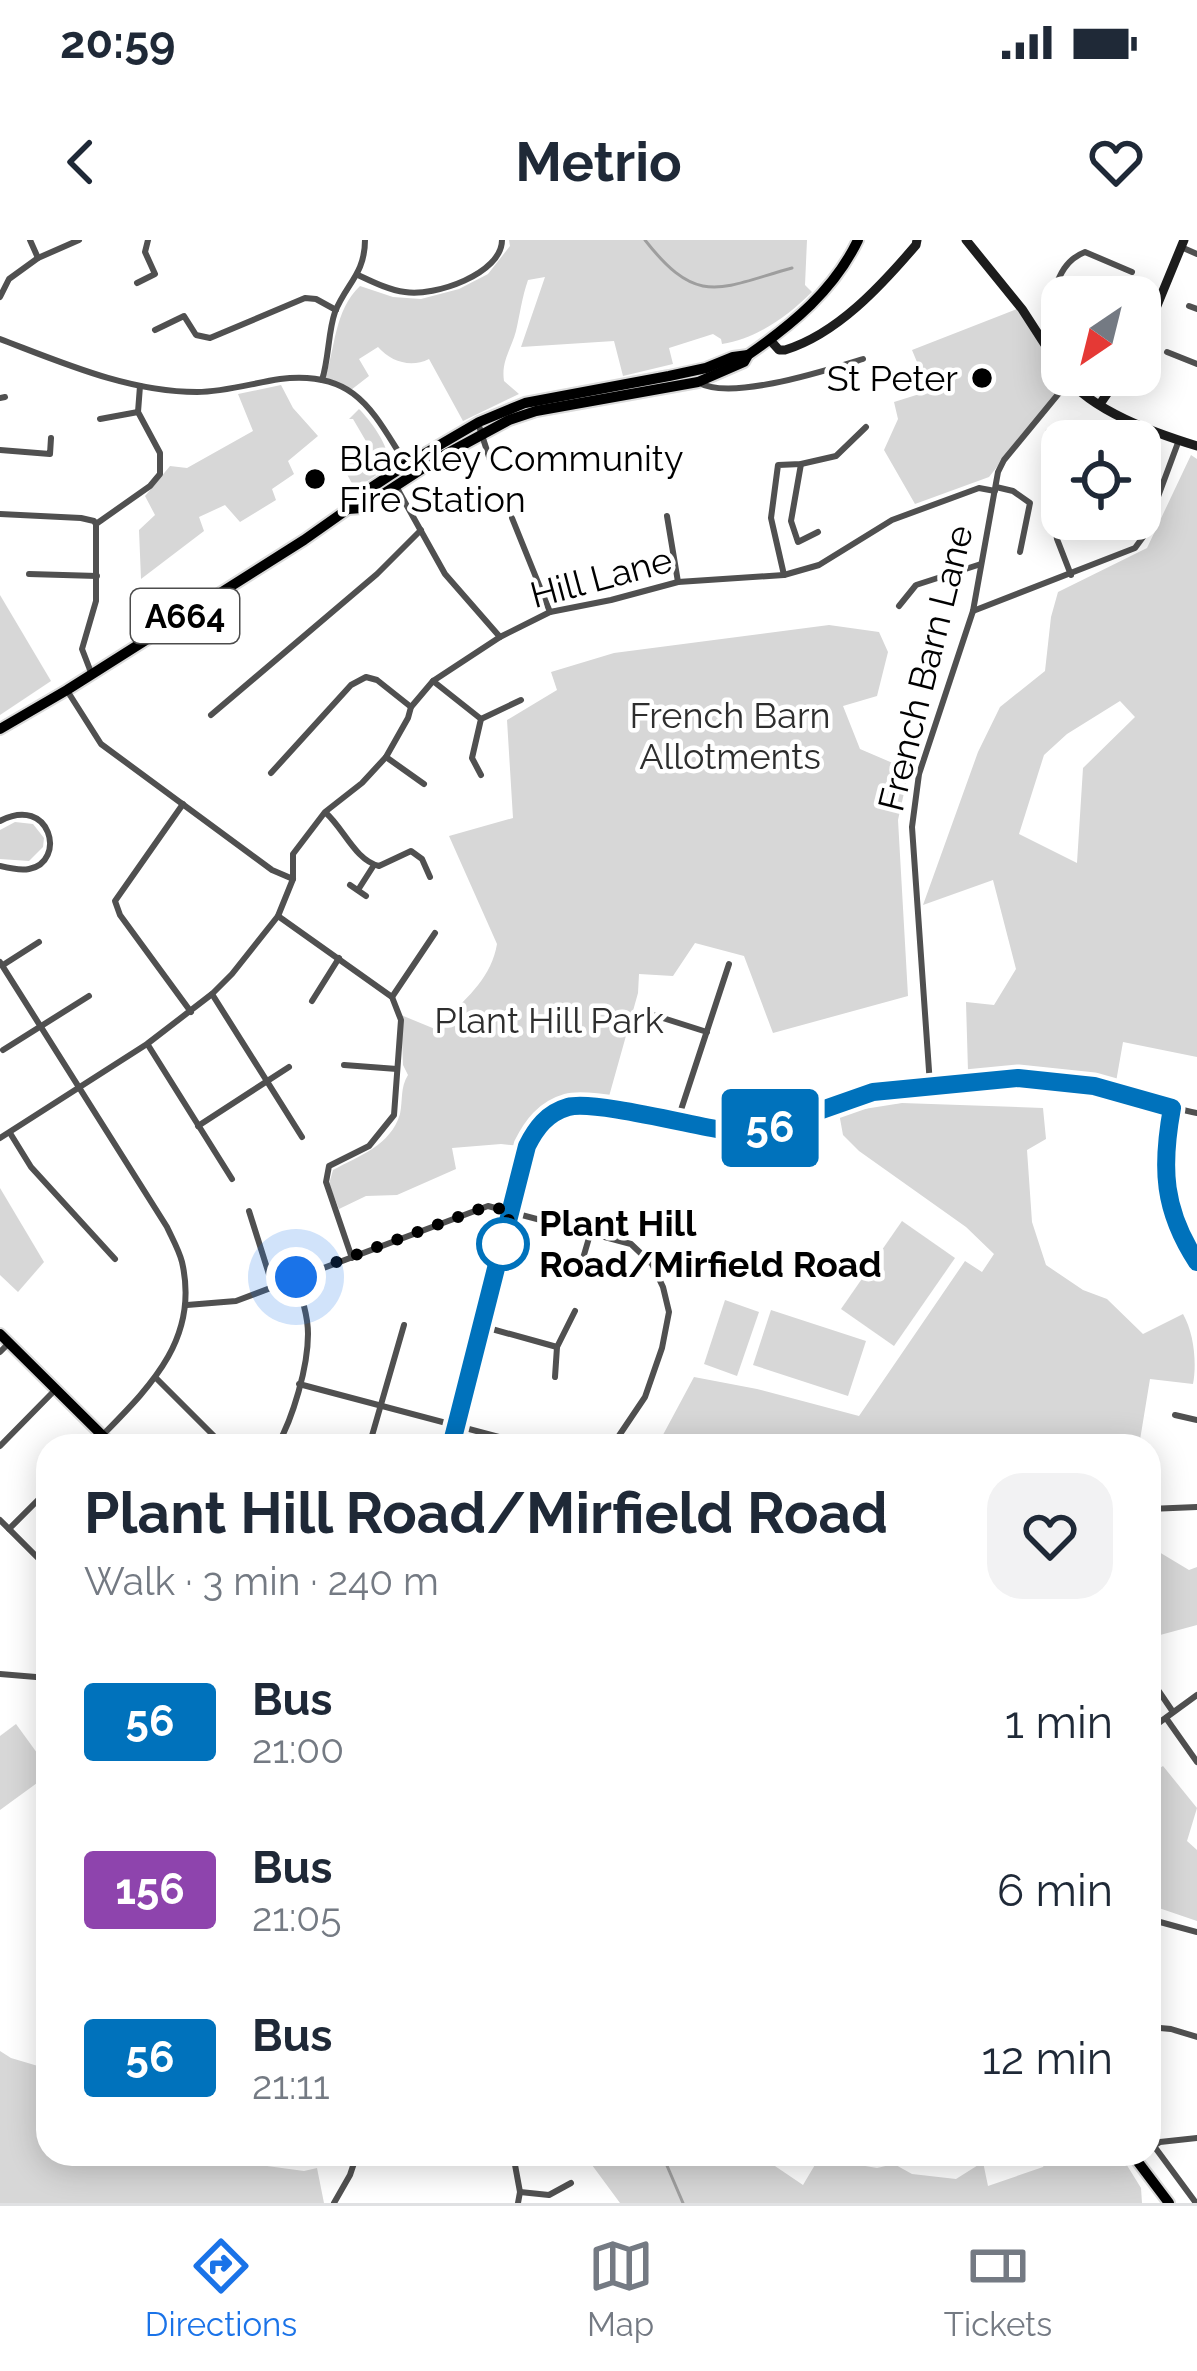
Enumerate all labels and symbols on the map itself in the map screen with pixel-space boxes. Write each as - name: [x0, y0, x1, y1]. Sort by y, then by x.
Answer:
- north arrow: [1041, 276, 1161, 396]
- place label: St Peter: [827, 357, 958, 399]
- marker: St Peter: [969, 365, 995, 391]
- place label: Blackley Community Fire Station: [339, 437, 683, 520]
- marker: Blackley Community Fire Station: [302, 466, 328, 492]
- street label: French Barn Lane: [869, 521, 981, 815]
- street label: Hill Lane: [526, 538, 676, 616]
- road number: A664: [131, 589, 239, 643]
- park label: French Barn Allotments: [629, 694, 831, 777]
- park label: Plant Hill Park: [434, 999, 664, 1041]
- line badge: 56: [716, 1089, 824, 1167]
- place label: Plant Hill Road/Mirfield Road: [539, 1202, 882, 1285]
- marker: Plant Hill Road/Mirfield Road: [478, 1219, 528, 1269]
- your location: [266, 1247, 326, 1307]

